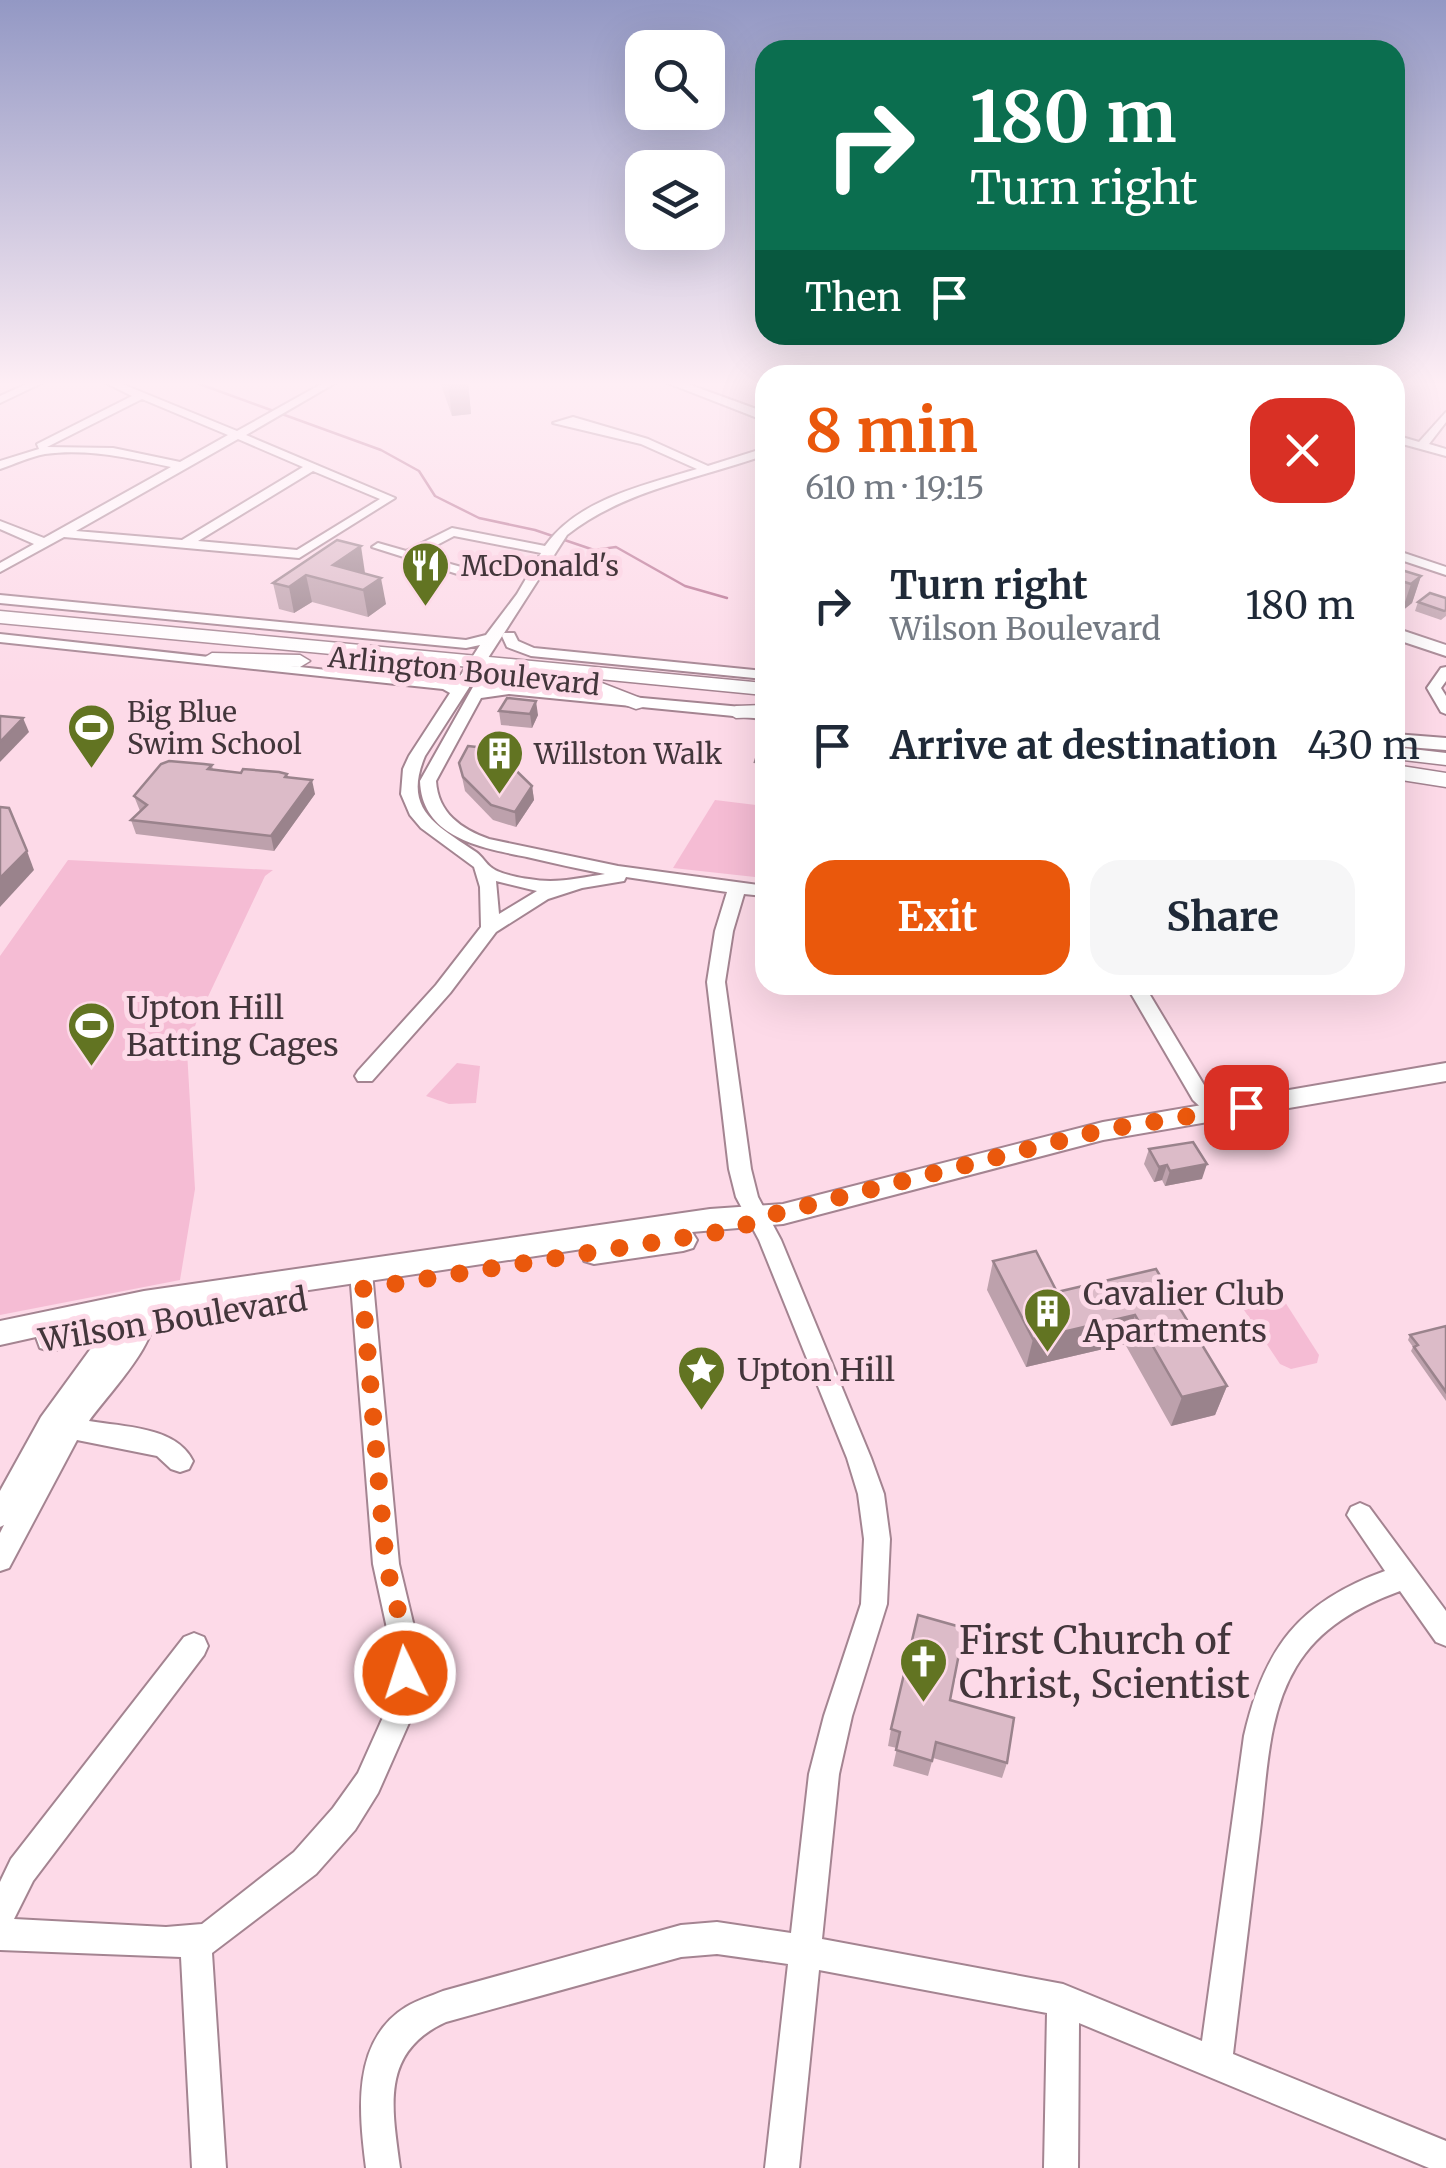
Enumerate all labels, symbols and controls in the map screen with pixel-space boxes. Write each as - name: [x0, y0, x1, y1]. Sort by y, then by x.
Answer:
- map controls: [625, 30, 725, 250]
- button: search: [625, 30, 725, 130]
- text: 180 m: [970, 73, 1177, 161]
- icon: right: [805, 80, 935, 210]
- button: layers: [625, 150, 725, 250]
- text: Turn right: [970, 160, 1198, 216]
- icon: arrive: [922, 270, 977, 325]
- text: Then: [805, 274, 902, 321]
- text: 8 min: [805, 393, 978, 468]
- button: close: [1250, 398, 1355, 503]
- text: 610 m · 19:15: [805, 468, 984, 508]
- restaurant icon: McDonald's: [400, 540, 452, 608]
- place label: McDonald's: [461, 548, 619, 584]
- text: Turn right: [890, 562, 1088, 609]
- icon: right: [805, 578, 860, 633]
- text: 180 m: [1245, 582, 1355, 629]
- text: Wilson Boulevard: [890, 609, 1161, 649]
- street label: Arlington Boulevard: [325, 639, 602, 703]
- place label: Big Blue Swim School: [127, 694, 302, 762]
- sports icon: Big Blue Swim School: [66, 702, 118, 770]
- icon: arrive: [805, 718, 860, 773]
- text: Arrive at destination: [890, 722, 1277, 769]
- text: 430 m: [1307, 722, 1420, 769]
- building icon: Willston Walk: [473, 728, 525, 796]
- place label: Willston Walk: [533, 736, 722, 772]
- button: Exit: [805, 860, 1070, 975]
- button: Share: [1090, 860, 1355, 975]
- place label: Upton Hill Batting Cages: [126, 988, 339, 1065]
- sports icon: Upton Hill Batting Cages: [65, 1000, 117, 1068]
- pin: [1204, 1065, 1289, 1150]
- icon: arrive: [1219, 1080, 1274, 1135]
- place label: Cavalier Club Apartments: [1082, 1274, 1284, 1351]
- street label: Wilson Boulevard: [35, 1279, 310, 1361]
- building icon: Cavalier Club Apartments: [1022, 1286, 1074, 1354]
- place icon: Upton Hill: [676, 1344, 728, 1412]
- place label: Upton Hill: [737, 1350, 895, 1390]
- place label: First Church of Christ, Scientist: [959, 1617, 1250, 1708]
- position arrow: [353, 1621, 457, 1725]
- church icon: First Church of Christ, Scientist: [898, 1636, 950, 1704]

